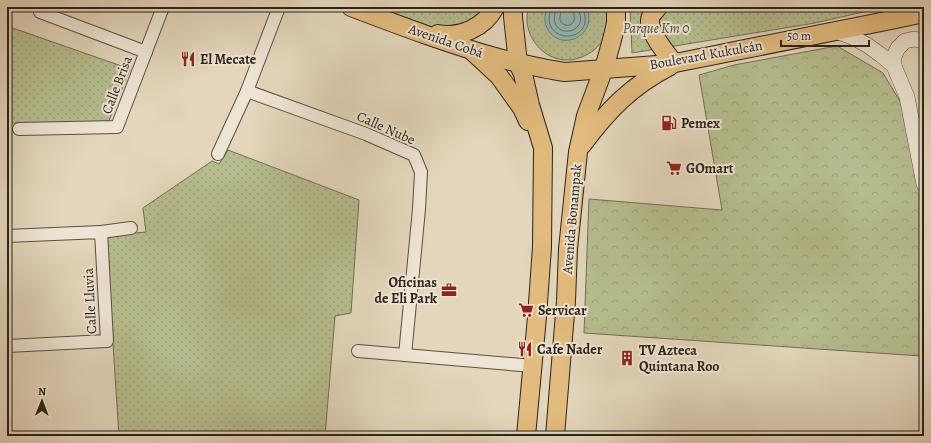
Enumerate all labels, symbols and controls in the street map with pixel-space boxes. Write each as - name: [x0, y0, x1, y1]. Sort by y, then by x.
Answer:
- street label: Avenida Cobá: [405, 19, 486, 63]
- park label: Parque Km 0: [623, 19, 689, 38]
- scale bar: [781, 22, 869, 48]
- text: 50 m: [787, 28, 811, 44]
- street label: Boulevard Kukulcán: [648, 36, 764, 74]
- restaurant icon: El Mecate: [179, 50, 197, 68]
- place label: El Mecate: [200, 50, 257, 69]
- street label: Calle Brisa: [97, 53, 137, 117]
- street label: Calle Nube: [354, 107, 418, 149]
- fuel station icon: Pemex: [660, 114, 678, 132]
- place label: Pemex: [681, 114, 720, 133]
- supermarket icon: GOmart: [665, 159, 683, 177]
- place label: GOmart: [686, 159, 734, 178]
- street label: Avenida Bonampak: [558, 163, 586, 276]
- street label: Calle Lluvia: [79, 267, 101, 334]
- place label: Oficinas de Eli Park: [375, 273, 438, 308]
- office icon: Oficinas de Eli Park: [440, 281, 458, 299]
- supermarket icon: Servicar: [517, 301, 535, 319]
- place label: Servicar: [538, 301, 587, 320]
- restaurant icon: Cafe Nader: [516, 340, 534, 358]
- place label: Cafe Nader: [537, 340, 603, 359]
- place label: TV Azteca Quintana Roo: [639, 341, 720, 376]
- building icon: TV Azteca Quintana Roo: [618, 349, 636, 367]
- north arrow: [22, 381, 62, 421]
- text: N: [38, 384, 46, 399]

